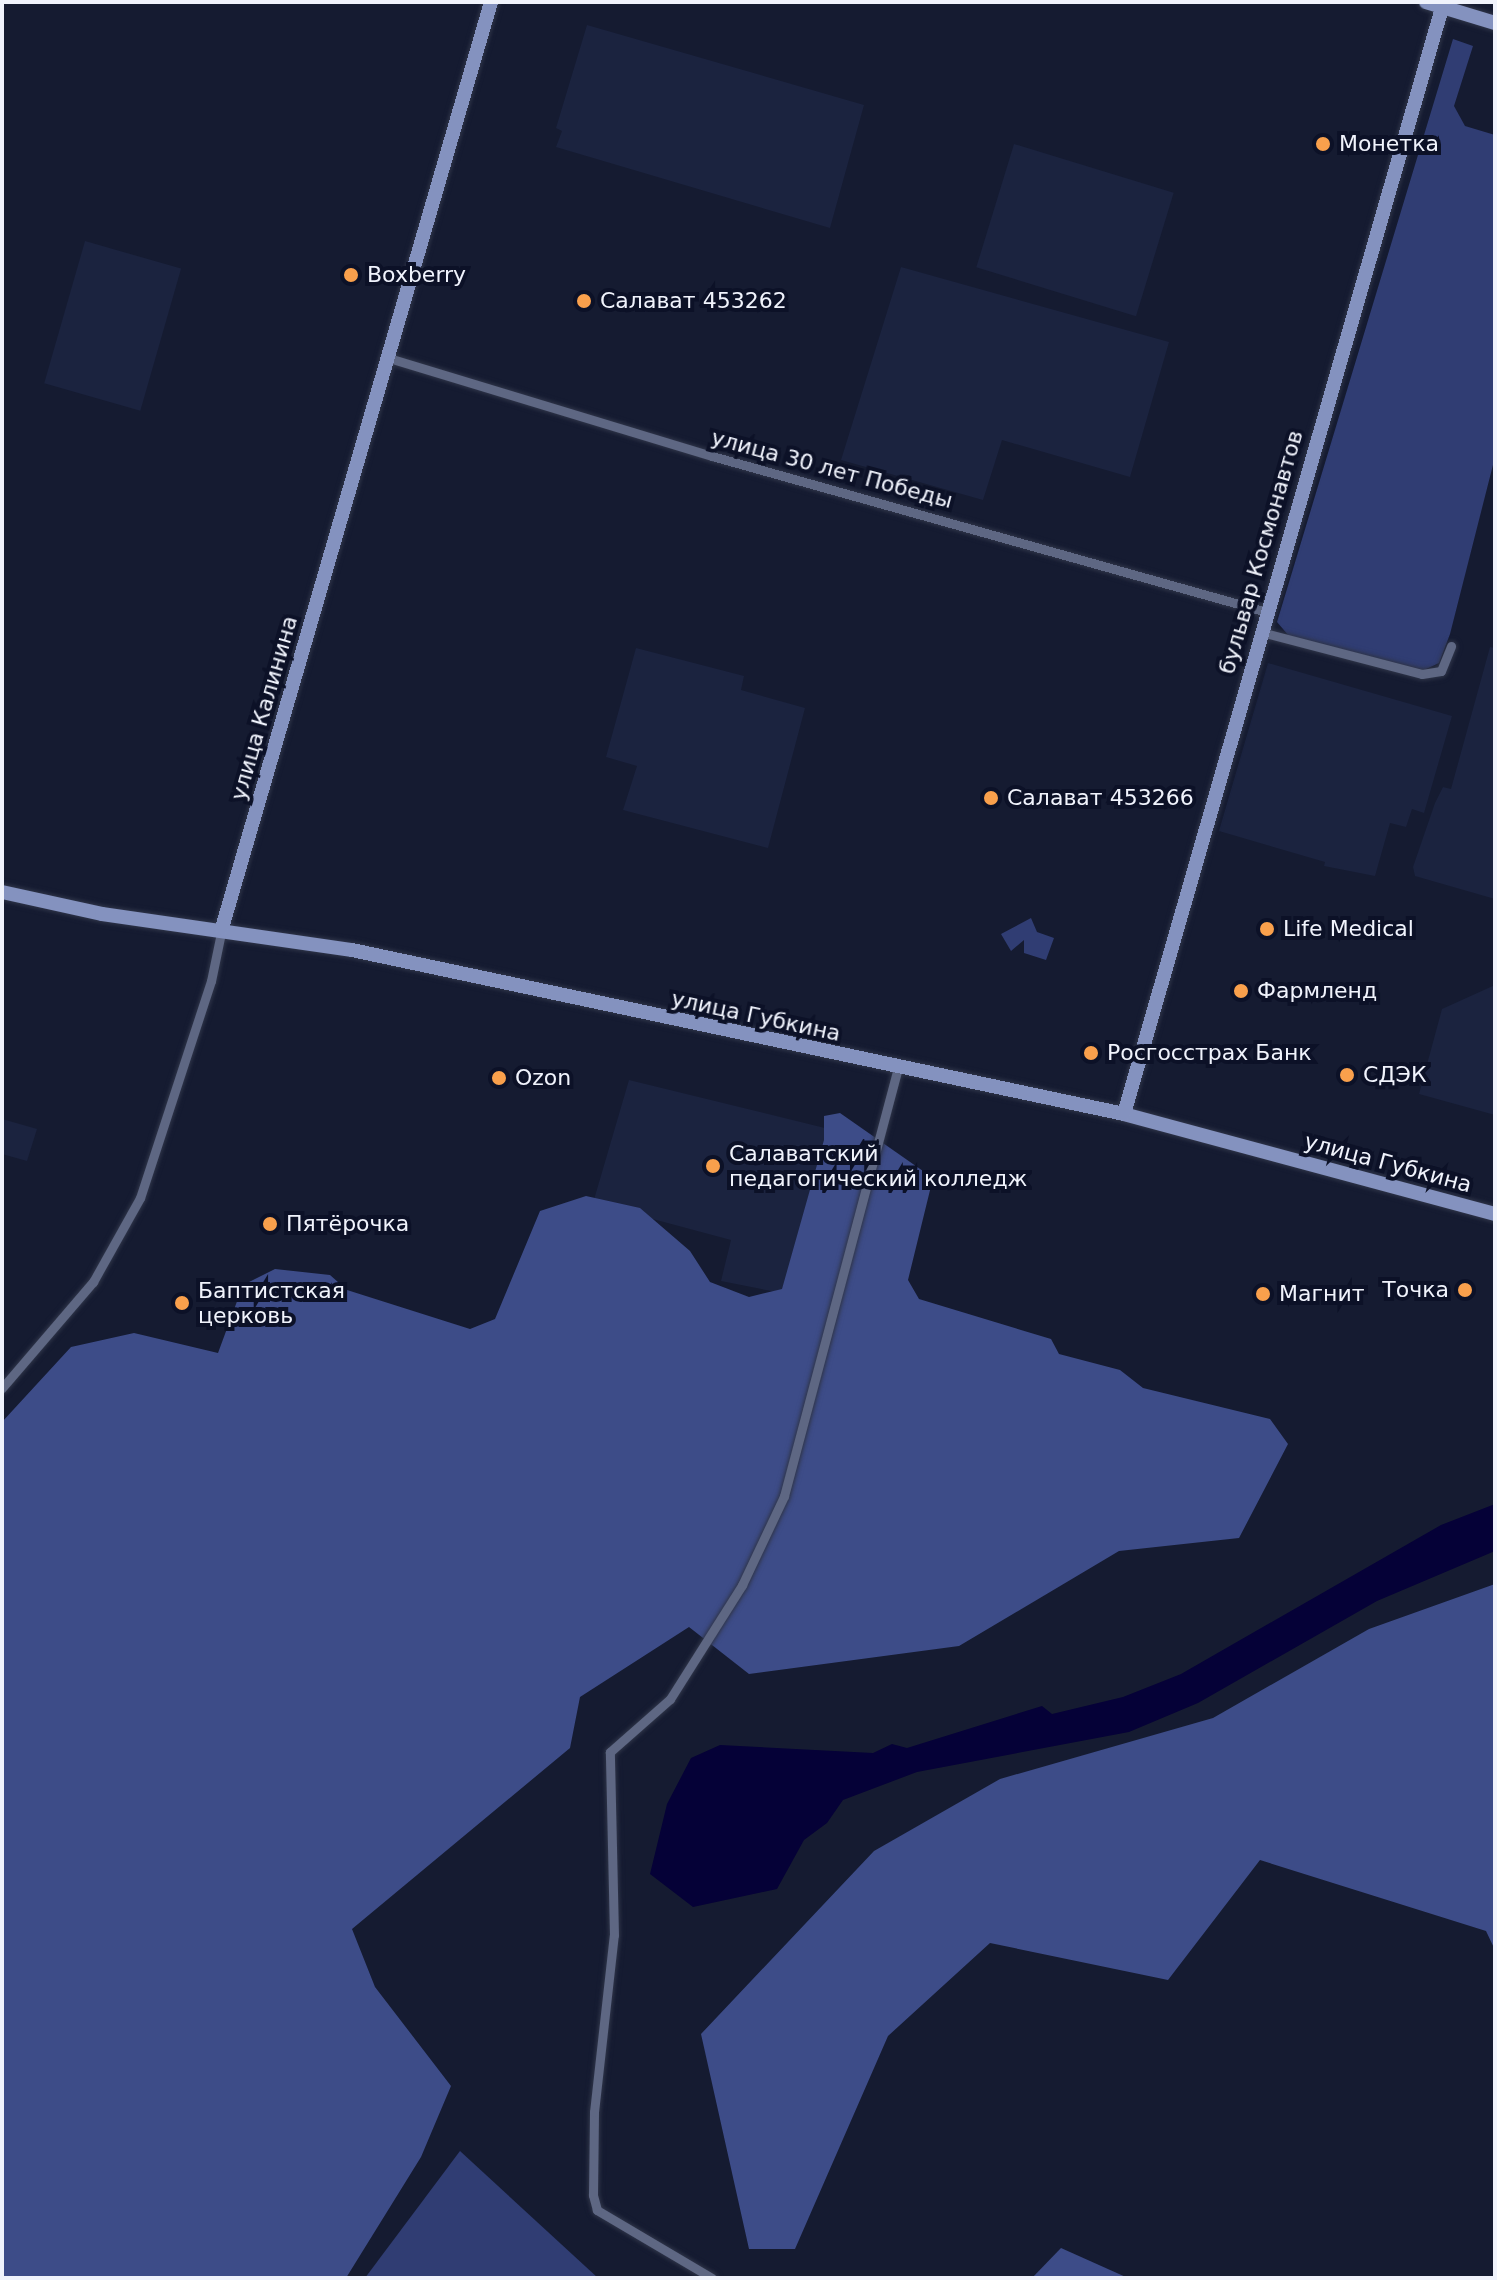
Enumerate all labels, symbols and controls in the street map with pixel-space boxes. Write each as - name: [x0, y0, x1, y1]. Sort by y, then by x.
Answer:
- place label: Монетка: [1339, 131, 1439, 157]
- marker: Монетка: [1314, 135, 1332, 153]
- place label: Boxberry: [367, 262, 466, 288]
- marker: Boxberry: [342, 266, 360, 284]
- place label: Салават 453262: [600, 288, 787, 314]
- marker: Салават 453262: [575, 292, 593, 310]
- street label: улица 30 лет Победы: [708, 424, 956, 514]
- street label: бульвар Космонавтов: [1214, 427, 1308, 677]
- street label: улица Калинина: [225, 613, 303, 803]
- place label: Салават 453266: [1007, 785, 1194, 811]
- marker: Салават 453266: [982, 789, 1000, 807]
- place label: Life Medical: [1283, 916, 1414, 942]
- marker: Life Medical: [1258, 920, 1276, 938]
- place label: Фармленд: [1257, 978, 1377, 1004]
- marker: Фармленд: [1232, 982, 1250, 1000]
- street label: улица Губкина: [669, 985, 843, 1047]
- place label: Росгосстрах Банк: [1107, 1040, 1312, 1066]
- marker: Росгосстрах Банк: [1082, 1044, 1100, 1062]
- place label: СДЭК: [1363, 1062, 1427, 1088]
- place label: Ozon: [515, 1065, 571, 1091]
- marker: СДЭК: [1338, 1066, 1356, 1084]
- marker: Ozon: [490, 1069, 508, 1087]
- street label: улица Губкина: [1301, 1128, 1475, 1198]
- place label: Салаватский педагогический колледж: [729, 1140, 1027, 1192]
- marker: Салаватский педагогический колледж: [704, 1157, 722, 1175]
- place label: Пятёрочка: [286, 1211, 409, 1237]
- marker: Пятёрочка: [261, 1215, 279, 1233]
- place label: Баптистская церковь: [198, 1277, 345, 1328]
- place label: Точка: [1382, 1277, 1449, 1303]
- place label: Магнит: [1279, 1281, 1365, 1307]
- marker: Точка: [1456, 1281, 1474, 1299]
- marker: Магнит: [1254, 1285, 1272, 1303]
- marker: Баптистская церковь: [173, 1294, 191, 1312]

